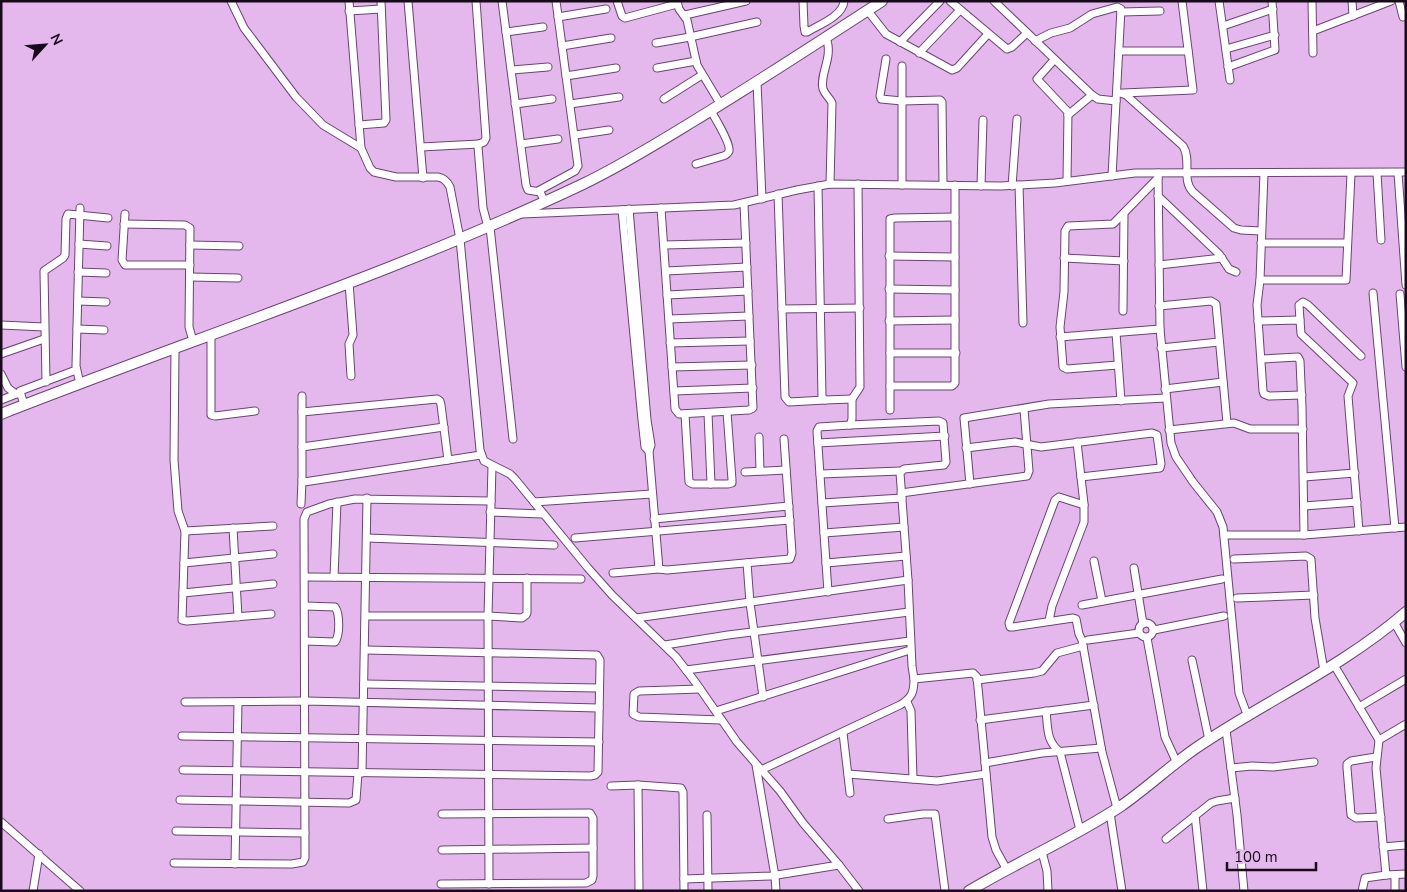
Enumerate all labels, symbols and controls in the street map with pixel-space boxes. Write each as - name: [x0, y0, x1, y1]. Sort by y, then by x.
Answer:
- north arrow: [20, 20, 70, 70]
- text: N: [45, 31, 67, 48]
- scale bar: [1227, 840, 1316, 872]
- text: 100 m: [1234, 847, 1278, 867]

